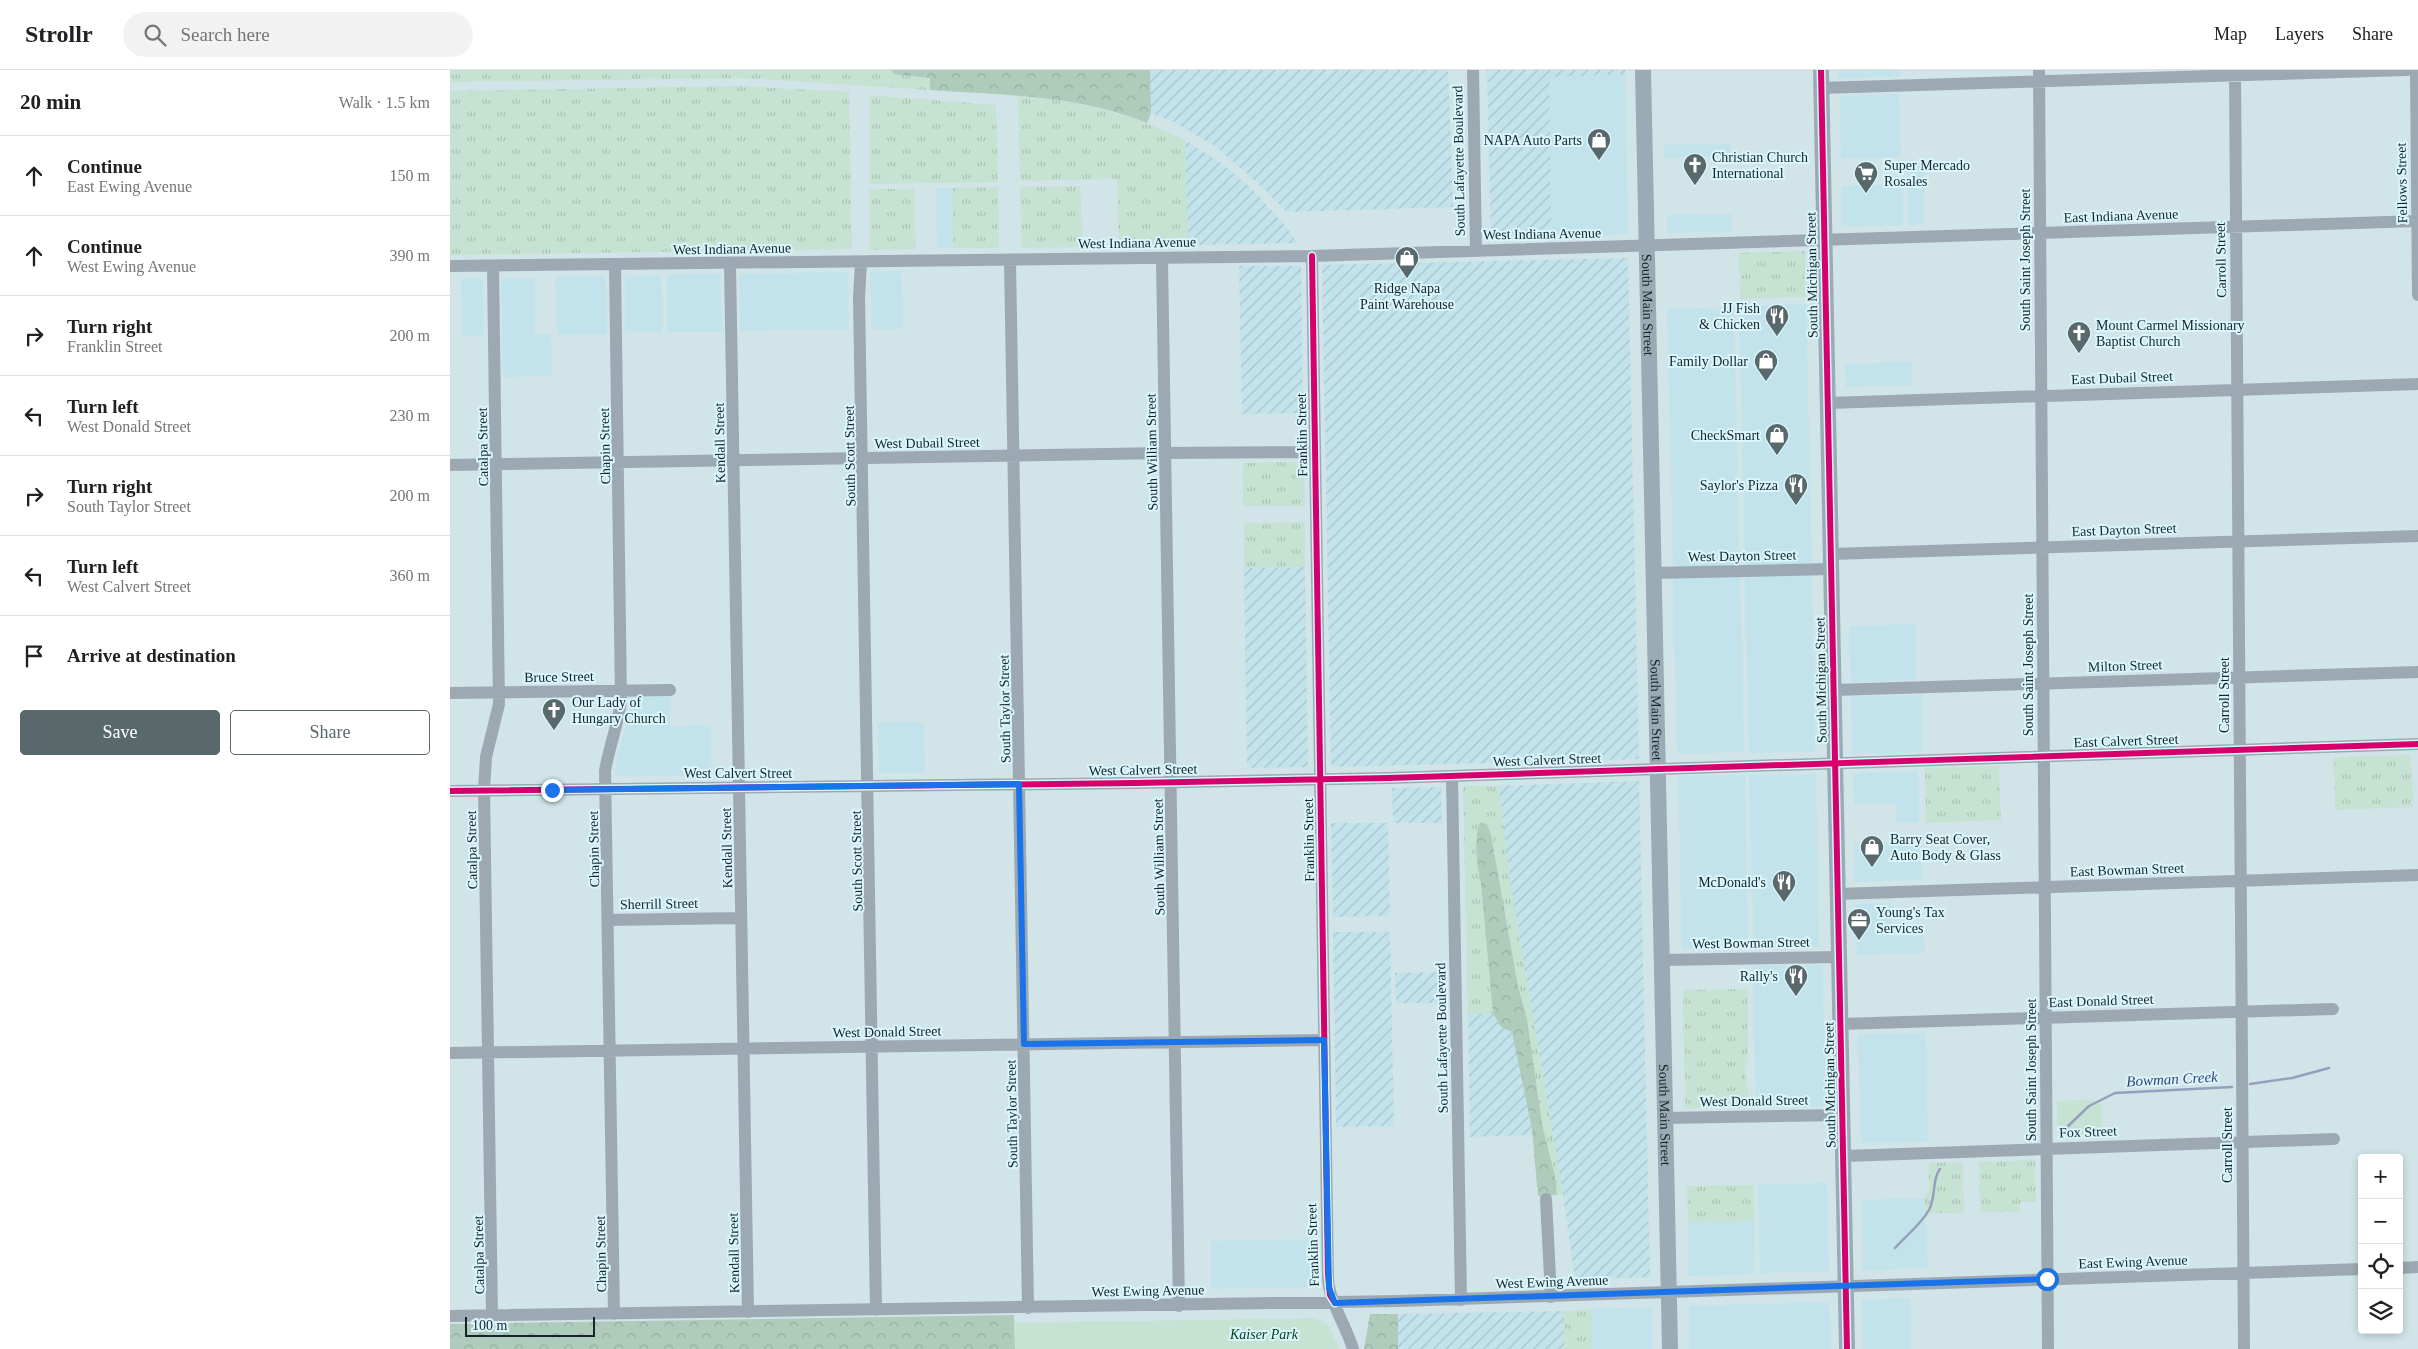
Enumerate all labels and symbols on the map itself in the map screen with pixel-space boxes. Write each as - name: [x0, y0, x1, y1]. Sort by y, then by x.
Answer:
- street label: South Lafayette Boulevard: [1450, 85, 1468, 237]
- shop icon: NAPA Auto Parts: [1586, 127, 1612, 161]
- place label: NAPA Auto Parts: [1484, 133, 1582, 148]
- street label: Fellows Street: [2394, 143, 2410, 223]
- place label: Christian Church International: [1712, 150, 1808, 181]
- church icon: Christian Church International: [1682, 152, 1708, 186]
- place label: Super Mercado Rosales: [1884, 158, 1970, 189]
- supermarket icon: Super Mercado Rosales: [1853, 160, 1879, 194]
- street label: South Saint Joseph Street: [2018, 189, 2033, 331]
- street label: East Indiana Avenue: [2063, 207, 2179, 225]
- street label: South Michigan Street: [1803, 212, 1821, 338]
- street label: Carroll Street: [2213, 222, 2229, 298]
- street label: West Indiana Avenue: [1483, 225, 1601, 243]
- street label: West Indiana Avenue: [1078, 234, 1196, 252]
- street label: West Indiana Avenue: [673, 240, 791, 258]
- shop icon: Ridge Napa Paint Warehouse: [1394, 245, 1420, 279]
- street label: South Main Street: [1639, 254, 1657, 356]
- place label: Ridge Napa Paint Warehouse: [1360, 281, 1454, 312]
- place label: JJ Fish & Chicken: [1699, 301, 1760, 332]
- restaurant icon: JJ Fish & Chicken: [1764, 303, 1790, 337]
- place label: Mount Carmel Missionary Baptist Church: [2096, 318, 2245, 349]
- church icon: Mount Carmel Missionary Baptist Church: [2066, 320, 2092, 354]
- shop icon: Family Dollar: [1753, 348, 1779, 382]
- place label: Family Dollar: [1669, 354, 1748, 369]
- street label: East Dubail Street: [2071, 369, 2173, 387]
- street label: South William Street: [1143, 393, 1161, 511]
- street label: Franklin Street: [1294, 393, 1310, 477]
- street label: Kendall Street: [712, 403, 728, 483]
- street label: South Scott Street: [842, 405, 858, 507]
- street label: Catalpa Street: [475, 407, 491, 487]
- street label: Chapin Street: [597, 407, 613, 484]
- shop icon: CheckSmart: [1764, 422, 1790, 456]
- place label: CheckSmart: [1691, 428, 1760, 443]
- street label: West Dubail Street: [874, 435, 980, 451]
- restaurant icon: Saylor's Pizza: [1783, 472, 1809, 506]
- place label: Saylor's Pizza: [1700, 478, 1779, 493]
- street label: East Dayton Street: [2071, 521, 2177, 539]
- street label: West Dayton Street: [1688, 548, 1796, 564]
- street label: South Saint Joseph Street: [2021, 594, 2036, 736]
- street label: South Michigan Street: [1812, 617, 1830, 743]
- street label: South Taylor Street: [997, 655, 1013, 763]
- street label: Milton Street: [2088, 657, 2162, 675]
- street label: Carroll Street: [2217, 657, 2232, 733]
- street label: South Main Street: [1648, 659, 1665, 761]
- street label: Bruce Street: [524, 669, 594, 685]
- place label: Our Lady of Hungary Church: [572, 695, 666, 726]
- church icon: Our Lady of Hungary Church: [541, 697, 567, 731]
- street label: East Calvert Street: [2073, 732, 2179, 750]
- street label: West Calvert Street: [1493, 751, 1602, 769]
- street label: West Calvert Street: [1089, 762, 1197, 778]
- street label: West Calvert Street: [684, 766, 792, 781]
- route end: [541, 779, 564, 802]
- street label: South William Street: [1150, 798, 1168, 916]
- street label: Franklin Street: [1301, 798, 1317, 882]
- street label: Kendall Street: [719, 808, 735, 888]
- street label: Catalpa Street: [464, 810, 480, 890]
- street label: Chapin Street: [586, 810, 602, 887]
- street label: South Scott Street: [849, 810, 865, 912]
- place label: Barry Seat Cover, Auto Body & Glass: [1890, 832, 2001, 863]
- shop icon: Barry Seat Cover, Auto Body & Glass: [1859, 834, 1885, 868]
- street label: East Bowman Street: [2070, 861, 2184, 879]
- restaurant icon: McDonald's: [1771, 869, 1797, 903]
- place label: McDonald's: [1698, 875, 1766, 890]
- street label: Sherrill Street: [620, 896, 698, 912]
- place label: Young's Tax Services: [1876, 905, 1945, 936]
- office icon: Young's Tax Services: [1846, 907, 1872, 941]
- street label: West Bowman Street: [1692, 934, 1810, 952]
- street label: South Lafayette Boulevard: [1433, 962, 1451, 1114]
- restaurant icon: Rally's: [1783, 963, 1809, 997]
- place label: Rally's: [1740, 969, 1778, 984]
- street label: East Donald Street: [2048, 992, 2154, 1010]
- street label: South Saint Joseph Street: [2024, 999, 2039, 1141]
- street label: South Michigan Street: [1821, 1022, 1839, 1148]
- street label: West Donald Street: [833, 1024, 941, 1040]
- street label: South Taylor Street: [1004, 1060, 1020, 1168]
- street label: South Main Street: [1656, 1064, 1674, 1166]
- water label: Bowman Creek: [2126, 1069, 2218, 1089]
- street label: West Donald Street: [1700, 1093, 1808, 1109]
- street label: Carroll Street: [2220, 1107, 2235, 1183]
- street label: Fox Street: [2059, 1123, 2117, 1141]
- street label: Franklin Street: [1304, 1203, 1322, 1287]
- street label: Kendall Street: [726, 1213, 742, 1293]
- street label: Catalpa Street: [471, 1215, 487, 1295]
- street label: Chapin Street: [593, 1215, 609, 1292]
- street label: East Ewing Avenue: [2078, 1253, 2188, 1271]
- route start: [2036, 1268, 2059, 1291]
- street label: West Ewing Avenue: [1495, 1273, 1609, 1291]
- street label: West Ewing Avenue: [1091, 1283, 1205, 1299]
- scale bar: [465, 1314, 595, 1337]
- park label: Kaiser Park: [1229, 1327, 1299, 1342]

